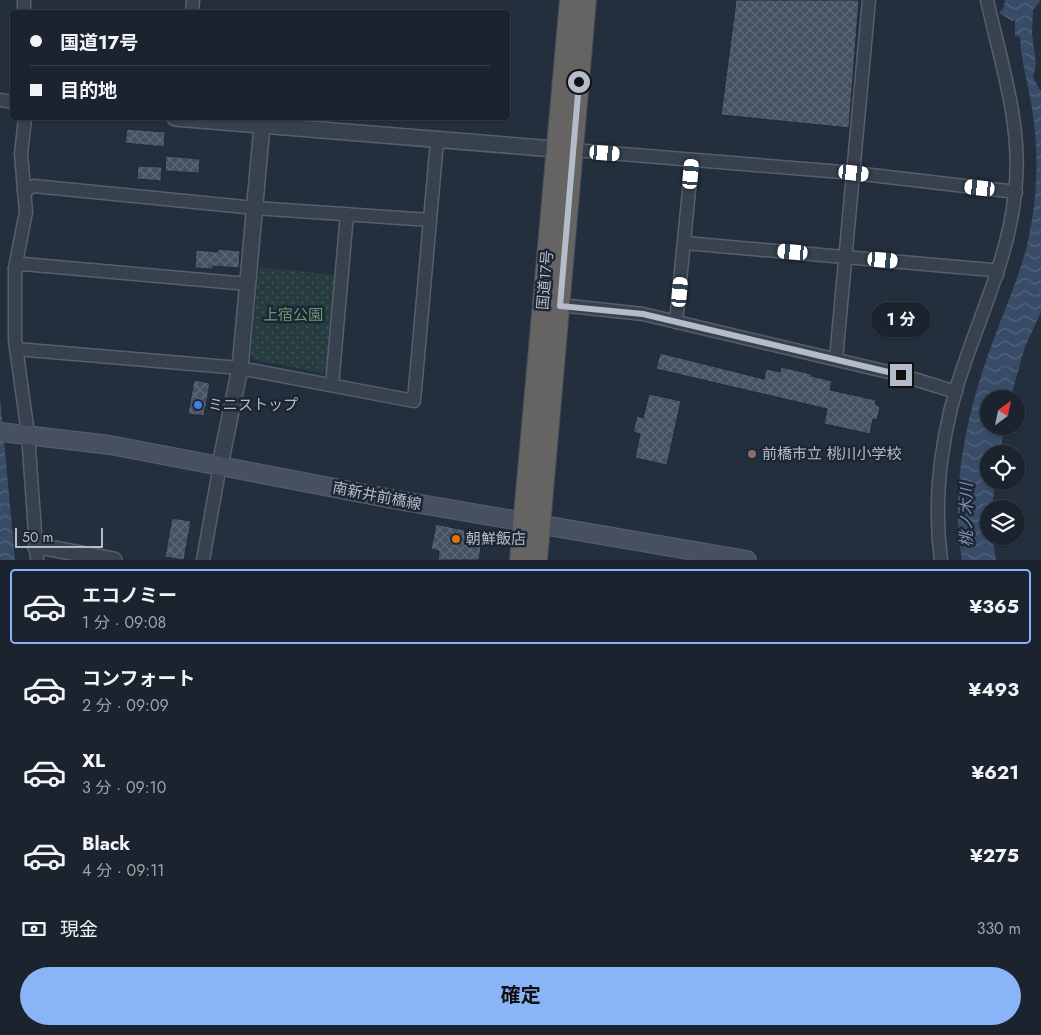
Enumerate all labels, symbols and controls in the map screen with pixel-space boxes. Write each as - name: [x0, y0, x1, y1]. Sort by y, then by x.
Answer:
- text: 国道17号: [60, 29, 138, 56]
- route start: [568, 71, 590, 93]
- text: 目的地: [60, 77, 117, 104]
- car: [589, 144, 620, 162]
- car: [682, 158, 699, 190]
- car: [838, 164, 869, 182]
- car: [964, 179, 995, 197]
- car: [777, 243, 808, 261]
- street label: 国道17号: [531, 249, 559, 311]
- car: [867, 251, 898, 269]
- car: [671, 276, 688, 308]
- callout: 1 分: [871, 302, 931, 338]
- park label: 上宿公園: [263, 304, 323, 326]
- text: 1 分: [887, 308, 915, 331]
- route end: [890, 364, 912, 386]
- north arrow: [980, 390, 1025, 435]
- map controls: [980, 390, 1025, 545]
- place label: ミニストップ: [208, 394, 298, 416]
- marker: ミニストップ: [192, 399, 204, 411]
- place label: 前橋市立 桃川小学校: [762, 443, 902, 465]
- button: locate: [980, 445, 1025, 490]
- marker: 前橋市立 桃川小学校: [746, 448, 758, 460]
- street label: 南新井前橋線: [331, 477, 423, 515]
- water label: 桃ノ木川: [955, 481, 978, 547]
- button: layers: [980, 500, 1025, 545]
- scale bar: [15, 525, 102, 548]
- text: 50 m: [22, 527, 53, 547]
- place label: 朝鮮飯店: [466, 528, 526, 550]
- marker: 朝鮮飯店: [450, 533, 462, 545]
- text: エコノミー: [82, 582, 177, 609]
- icon: car: [22, 584, 67, 629]
- text: ¥365: [970, 593, 1019, 620]
- text: 1 分 · 09:08: [82, 611, 166, 634]
- text: コンフォート: [82, 665, 195, 692]
- icon: car: [22, 667, 67, 712]
- text: ¥493: [969, 676, 1019, 703]
- text: 2 分 · 09:09: [82, 694, 169, 717]
- text: XL: [82, 747, 105, 774]
- icon: car: [22, 750, 67, 795]
- text: ¥621: [971, 759, 1019, 786]
- text: 3 分 · 09:10: [82, 776, 166, 799]
- text: Black: [82, 830, 130, 857]
- icon: car: [22, 833, 67, 878]
- text: ¥275: [970, 842, 1019, 869]
- text: 4 分 · 09:11: [82, 859, 165, 882]
- icon: cash: [20, 915, 48, 943]
- text: 現金: [60, 916, 98, 943]
- text: 330 m: [977, 917, 1021, 940]
- button: 確定: [20, 967, 1021, 1025]

